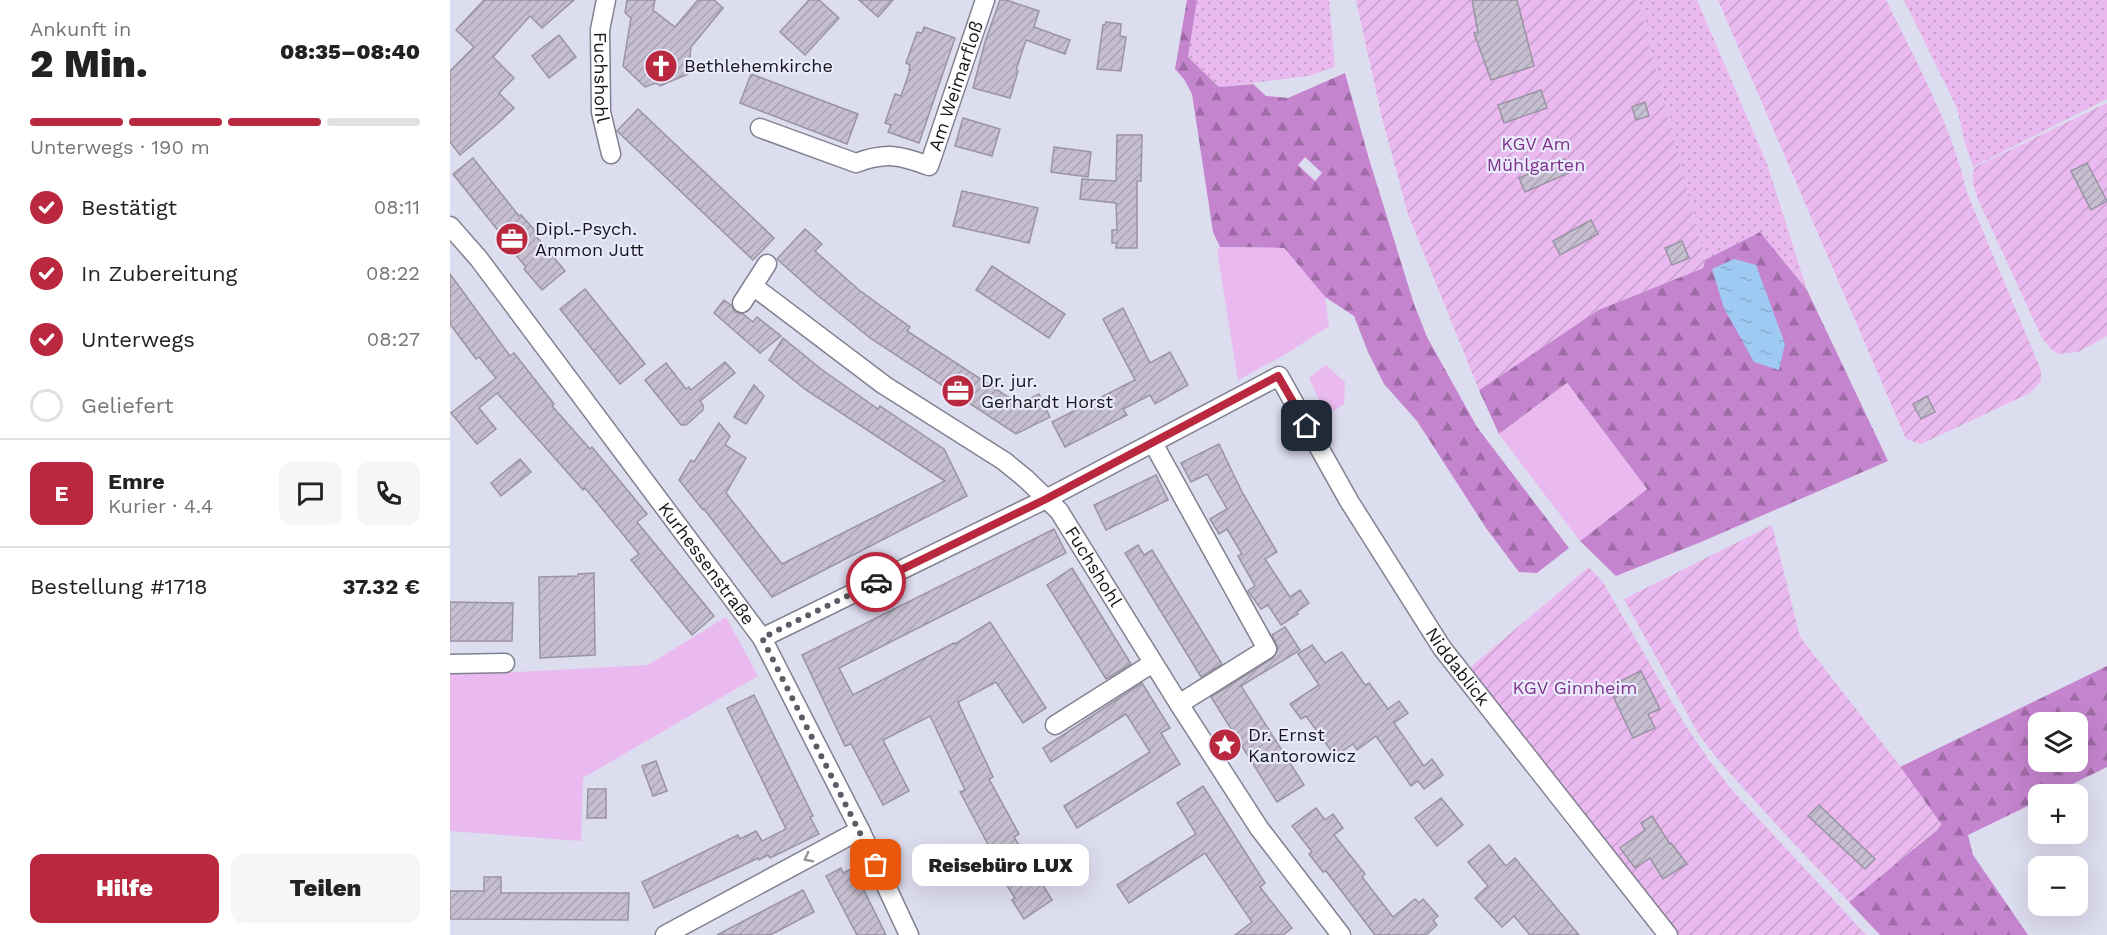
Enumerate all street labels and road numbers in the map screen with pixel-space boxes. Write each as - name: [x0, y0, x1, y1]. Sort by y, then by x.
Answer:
- street label: Am Weimarfloß: [924, 18, 987, 153]
- street label: Fuchshohl: [590, 32, 614, 125]
- street label: Kurhessenstraße: [654, 498, 759, 629]
- street label: Fuchshohl: [1061, 522, 1127, 611]
- street label: Niddablick: [1422, 623, 1494, 710]

